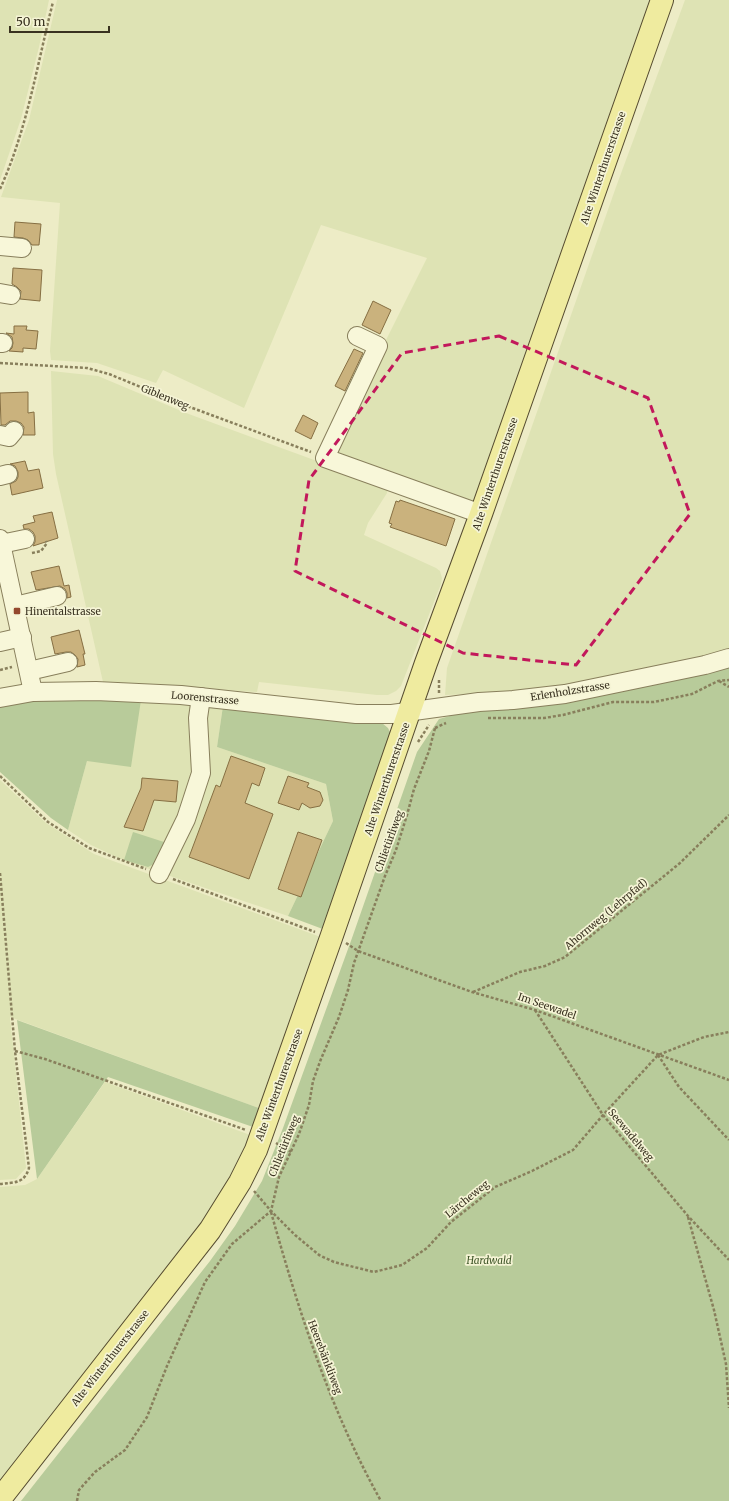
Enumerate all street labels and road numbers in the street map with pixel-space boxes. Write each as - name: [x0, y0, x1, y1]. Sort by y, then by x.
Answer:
- street label: Alte Winterthurerstrasse: [577, 110, 628, 227]
- street label: Giblenweg: [139, 381, 191, 413]
- street label: Alte Winterthurerstrasse: [469, 416, 520, 533]
- street label: Erlenholzstrasse: [529, 678, 611, 704]
- street label: Loorenstrasse: [171, 689, 239, 707]
- street label: Alte Winterthurerstrasse: [361, 721, 412, 838]
- street label: Chlietürliweg: [372, 808, 406, 874]
- street label: Ahornweg (Lehrpfad): [561, 876, 650, 953]
- street label: Im Seewadel: [516, 990, 578, 1022]
- street label: Alte Winterthurerstrasse: [252, 1027, 305, 1144]
- street label: Seewadelweg: [605, 1106, 657, 1164]
- street label: Chlietürliweg: [266, 1113, 302, 1179]
- street label: Lärcheweg: [442, 1177, 492, 1221]
- street label: Alte Winterthurerstrasse: [68, 1307, 152, 1409]
- street label: Heerebänkliweg: [305, 1318, 345, 1396]

